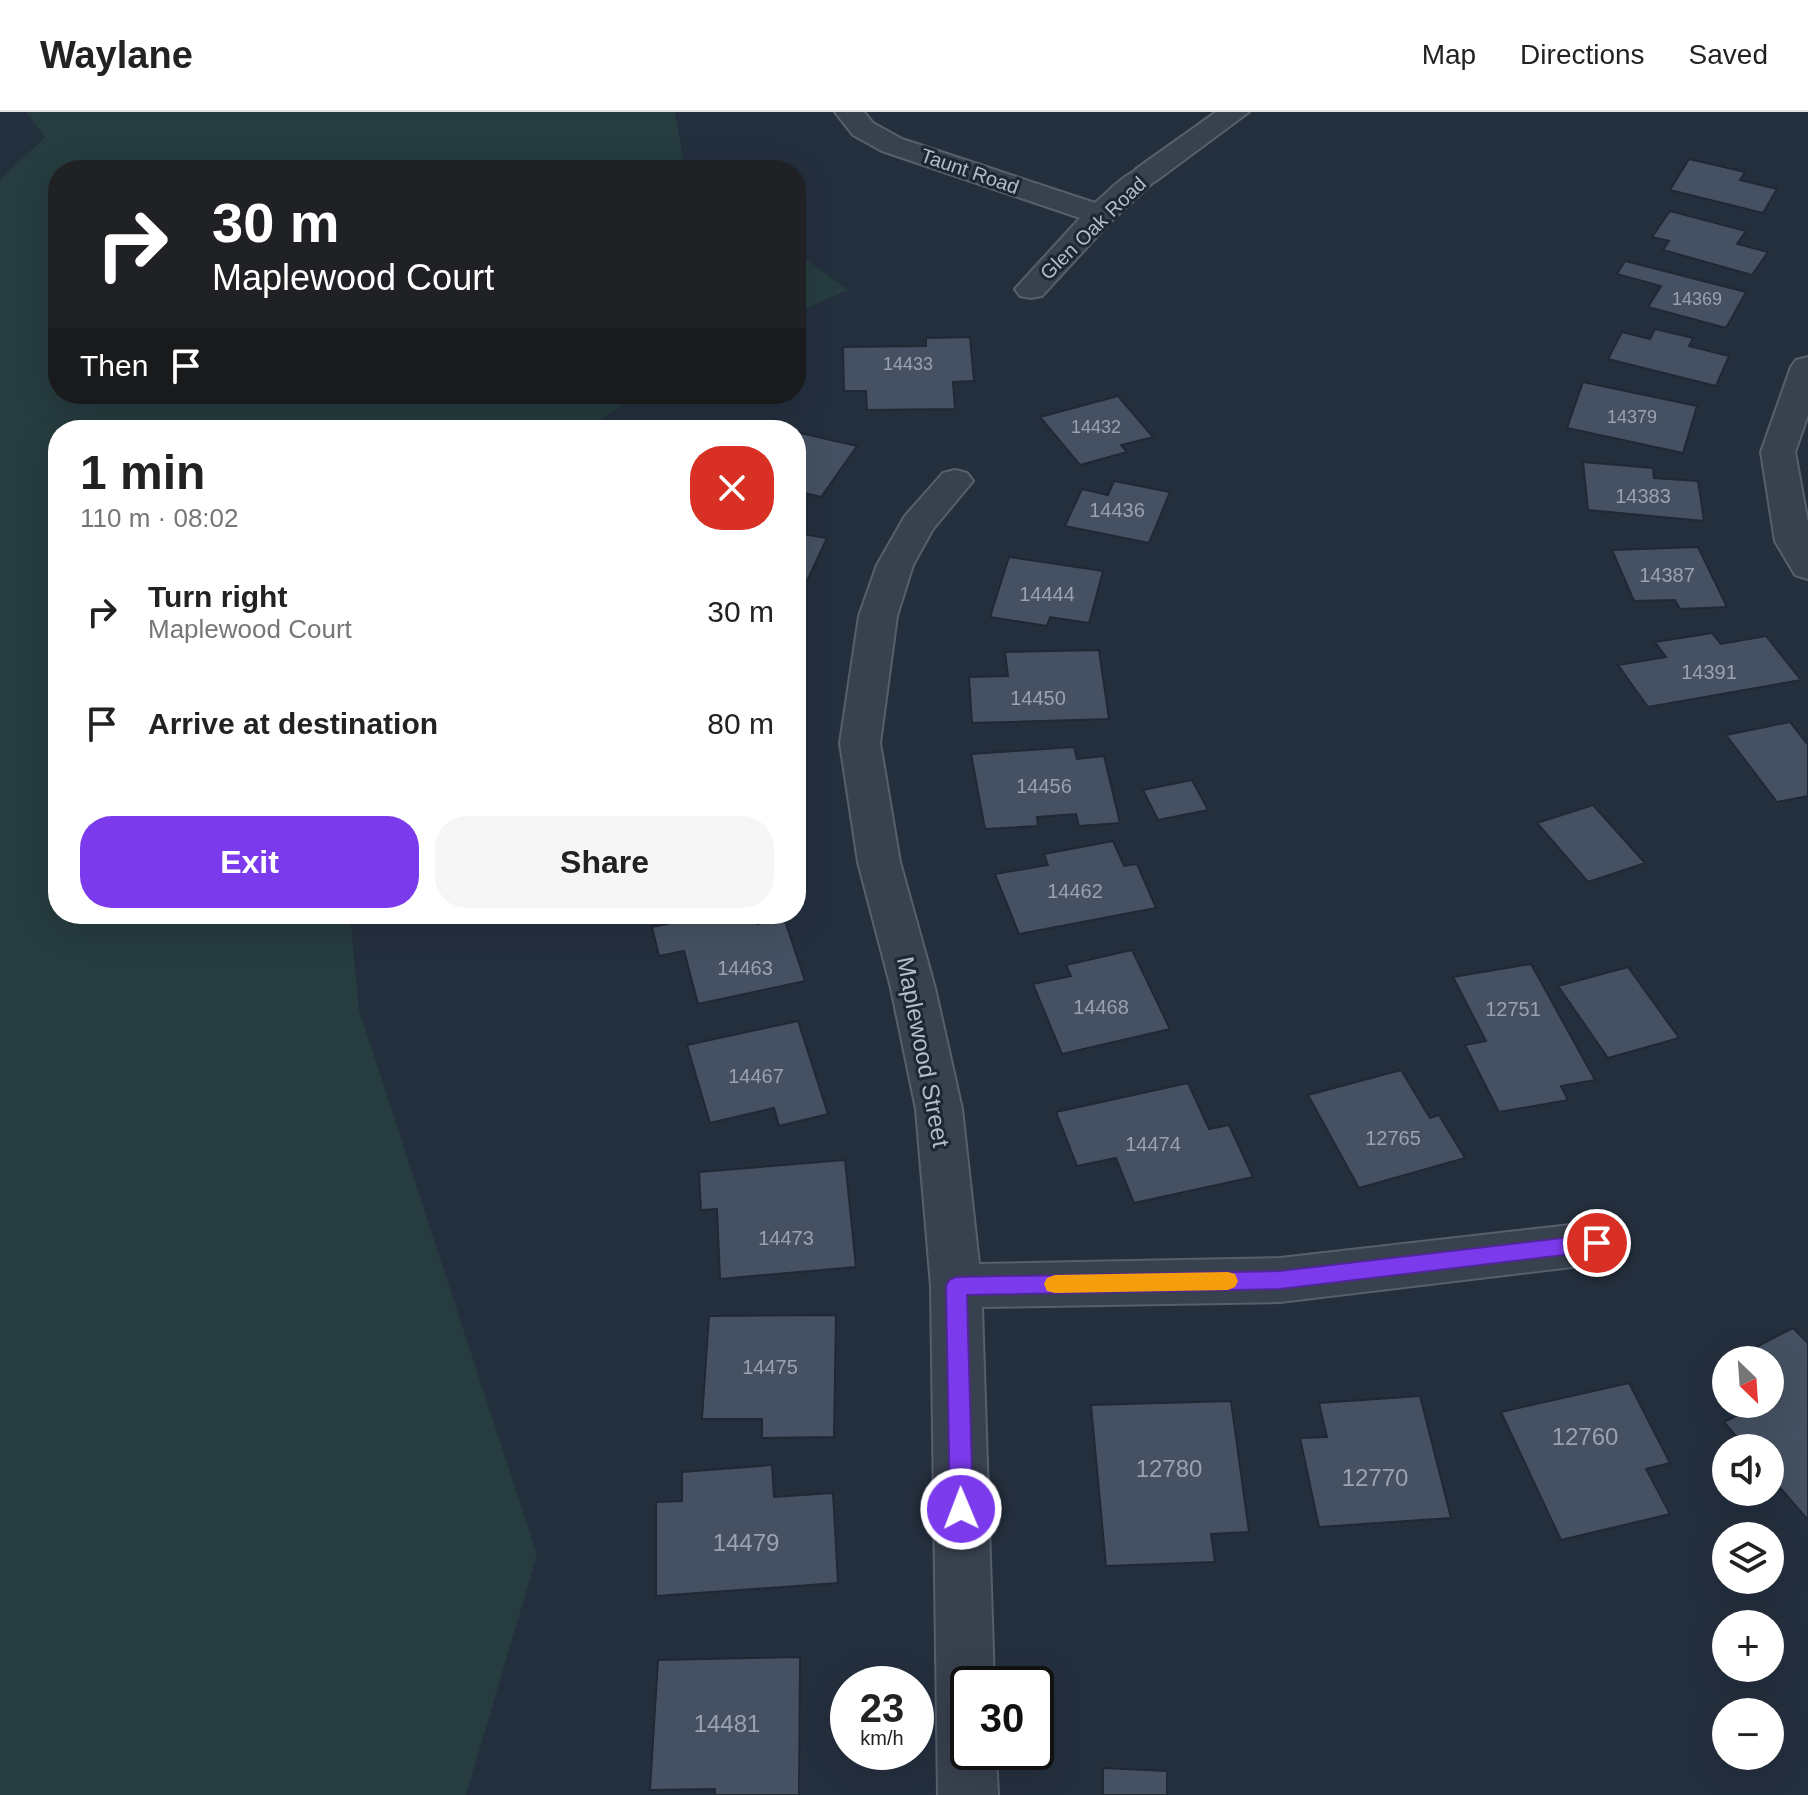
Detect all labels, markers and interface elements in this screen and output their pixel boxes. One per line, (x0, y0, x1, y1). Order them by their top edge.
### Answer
text: Waylane (40, 34, 193, 76)
text: Map (1422, 39, 1476, 70)
text: Directions (1520, 39, 1645, 70)
text: Saved (1689, 39, 1768, 70)
street label: Taunt Road (918, 144, 1022, 198)
street label: Glen Oak Road (1036, 172, 1150, 284)
text: 30 m (212, 191, 340, 254)
icon: right (80, 192, 184, 296)
text: Maplewood Court (212, 257, 494, 298)
house number: 14369 (1672, 289, 1722, 309)
icon: arrive (164, 344, 208, 388)
text: Then (80, 349, 148, 382)
house number: 14433 (883, 354, 933, 374)
house number: 14379 (1607, 407, 1657, 427)
house number: 14432 (1071, 417, 1121, 437)
text: 1 min (80, 446, 205, 499)
button: close (690, 446, 774, 530)
house number: 14383 (1615, 485, 1671, 507)
house number: 14436 (1089, 499, 1145, 521)
text: 110 m · 08:02 (80, 503, 239, 533)
house number: 14387 (1639, 564, 1695, 586)
text: Turn right (148, 580, 287, 613)
house number: 14444 (1019, 583, 1075, 605)
icon: right (80, 590, 124, 634)
text: 30 m (707, 595, 774, 628)
text: Maplewood Court (148, 614, 352, 644)
house number: 14391 (1681, 661, 1737, 683)
house number: 14450 (1010, 687, 1066, 709)
icon: arrive (80, 702, 124, 746)
text: Arrive at destination (148, 707, 438, 740)
text: 80 m (707, 707, 774, 740)
house number: 14456 (1016, 775, 1072, 797)
button: Exit (80, 816, 419, 908)
button: Share (435, 816, 774, 908)
house number: 14462 (1047, 880, 1103, 902)
street label: Maplewood Street (892, 954, 955, 1150)
house number: 14463 (717, 957, 773, 979)
house number: 14468 (1073, 996, 1129, 1018)
house number: 12751 (1485, 998, 1541, 1020)
house number: 14467 (728, 1065, 784, 1087)
house number: 12765 (1365, 1127, 1421, 1149)
house number: 14474 (1125, 1133, 1181, 1155)
pin (1563, 1209, 1631, 1277)
icon: arrive (1575, 1221, 1619, 1265)
house number: 14473 (758, 1227, 814, 1249)
north arrow (1712, 1346, 1784, 1418)
map controls (1712, 1346, 1784, 1770)
house number: 14475 (742, 1356, 798, 1378)
house number: 12760 (1552, 1423, 1618, 1450)
button: sound (1712, 1434, 1784, 1506)
house number: 12780 (1136, 1455, 1202, 1482)
house number: 12770 (1342, 1464, 1408, 1491)
position arrow (919, 1467, 1003, 1551)
button: layers (1712, 1522, 1784, 1594)
house number: 14479 (713, 1529, 779, 1556)
button: + (1712, 1610, 1784, 1682)
speed limit sign: 30 (950, 1666, 1054, 1770)
text: 23 (860, 1686, 904, 1730)
button: − (1712, 1698, 1784, 1770)
house number: 14481 (694, 1710, 760, 1737)
text: km/h (860, 1727, 904, 1749)

